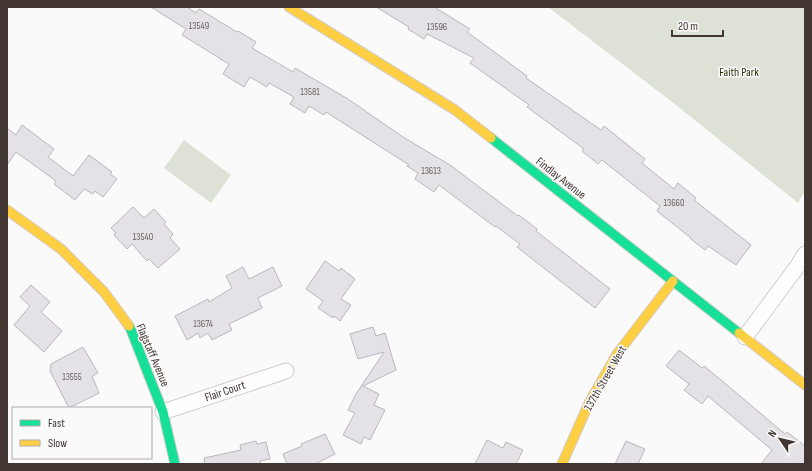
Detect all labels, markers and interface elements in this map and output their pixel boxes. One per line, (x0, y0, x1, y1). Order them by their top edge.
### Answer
scale bar (672, 12, 723, 38)
text: 20 m (678, 19, 698, 34)
house number: 13549 (189, 20, 209, 32)
house number: 13596 (427, 21, 447, 33)
park label: Faith Park (719, 65, 759, 80)
house number: 13581 (300, 86, 320, 98)
street label: Findlay Avenue (533, 154, 589, 203)
house number: 13613 (421, 165, 441, 177)
house number: 13660 (664, 197, 684, 209)
house number: 13540 (133, 231, 153, 243)
house number: 13674 (193, 318, 213, 330)
street label: Flagstaff Avenue (133, 321, 173, 389)
street label: 137th Street West (581, 343, 630, 413)
house number: 13555 (62, 371, 82, 383)
street label: Flair Court (203, 377, 248, 405)
legend (12, 407, 152, 459)
text: Fast (48, 416, 65, 431)
north arrow (760, 419, 800, 459)
text: N (765, 427, 779, 440)
text: Slow (48, 436, 67, 451)

